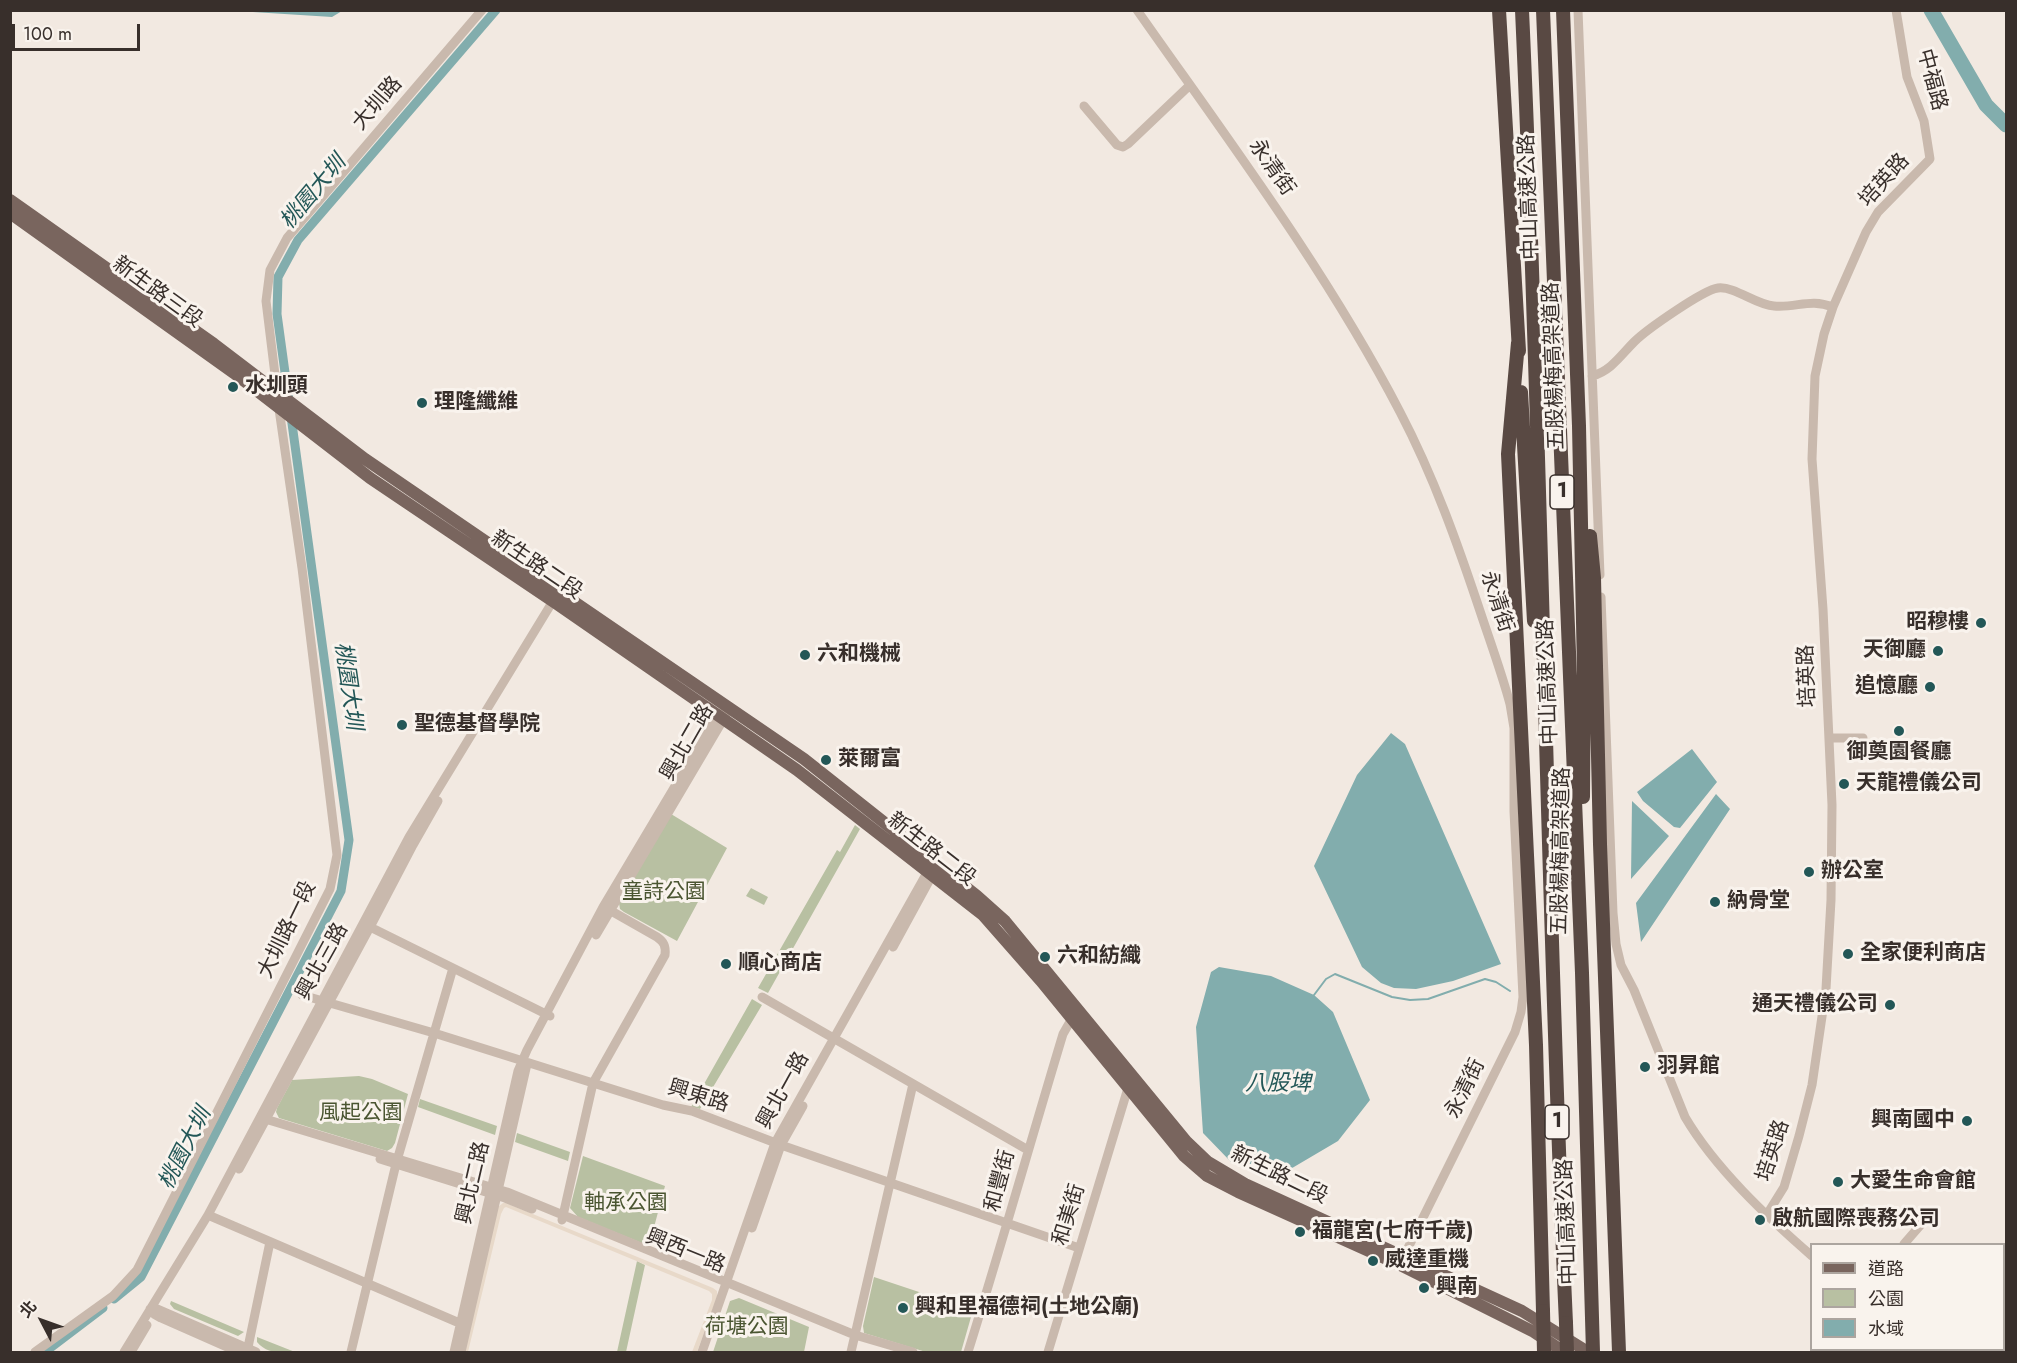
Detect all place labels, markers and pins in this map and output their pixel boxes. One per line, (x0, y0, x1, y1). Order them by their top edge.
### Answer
place label: 水圳頭 (245, 374, 308, 400)
marker: 水圳頭 (226, 380, 240, 394)
place label: 理隆纖維 (434, 390, 518, 416)
marker: 理隆纖維 (415, 396, 429, 410)
place label: 昭穆樓 (1906, 610, 1969, 636)
marker: 昭穆樓 (1974, 616, 1988, 630)
place label: 天御廳 (1863, 638, 1926, 664)
place label: 六和機械 (817, 642, 901, 668)
marker: 天御廳 (1931, 644, 1945, 658)
marker: 六和機械 (798, 648, 812, 662)
place label: 追憶廳 (1855, 674, 1918, 700)
marker: 追憶廳 (1923, 680, 1937, 694)
place label: 聖德基督學院 (414, 712, 540, 738)
marker: 聖德基督學院 (395, 718, 409, 732)
marker: 御奠園餐廳 (1892, 724, 1906, 738)
place label: 御奠園餐廳 (1847, 740, 1951, 766)
place label: 萊爾富 (838, 747, 901, 773)
marker: 萊爾富 (819, 753, 833, 767)
place label: 天龍禮儀公司 (1856, 771, 1982, 797)
marker: 天龍禮儀公司 (1837, 777, 1851, 791)
place label: 辦公室 (1821, 859, 1884, 885)
marker: 辦公室 (1802, 865, 1816, 879)
place label: 納骨堂 (1727, 889, 1790, 915)
marker: 納骨堂 (1708, 895, 1722, 909)
place label: 全家便利商店 (1860, 941, 1986, 967)
place label: 六和紡織 (1057, 944, 1141, 970)
marker: 全家便利商店 (1841, 947, 1855, 961)
marker: 六和紡織 (1038, 950, 1052, 964)
place label: 順心商店 (738, 951, 822, 977)
marker: 順心商店 (719, 957, 733, 971)
place label: 通天禮儀公司 (1752, 992, 1878, 1018)
marker: 通天禮儀公司 (1883, 998, 1897, 1012)
place label: 羽昇館 (1657, 1054, 1720, 1080)
marker: 羽昇館 (1638, 1060, 1652, 1074)
place label: 興南國中 (1871, 1108, 1955, 1134)
marker: 興南國中 (1960, 1114, 1974, 1128)
place label: 大愛生命會館 (1850, 1169, 1976, 1195)
marker: 大愛生命會館 (1831, 1175, 1845, 1189)
place label: 啟航國際喪務公司 (1772, 1207, 1940, 1233)
marker: 啟航國際喪務公司 (1753, 1213, 1767, 1227)
place label: 福龍宮(七府千歲) (1312, 1219, 1473, 1245)
marker: 福龍宮(七府千歲) (1293, 1225, 1307, 1239)
place label: 威達重機 (1385, 1248, 1469, 1274)
marker: 威達重機 (1366, 1254, 1380, 1268)
place label: 興南 (1436, 1275, 1478, 1301)
marker: 興南 (1417, 1281, 1431, 1295)
place label: 興和里福德祠(土地公廟) (915, 1295, 1139, 1321)
marker: 興和里福德祠(土地公廟) (896, 1301, 910, 1315)

